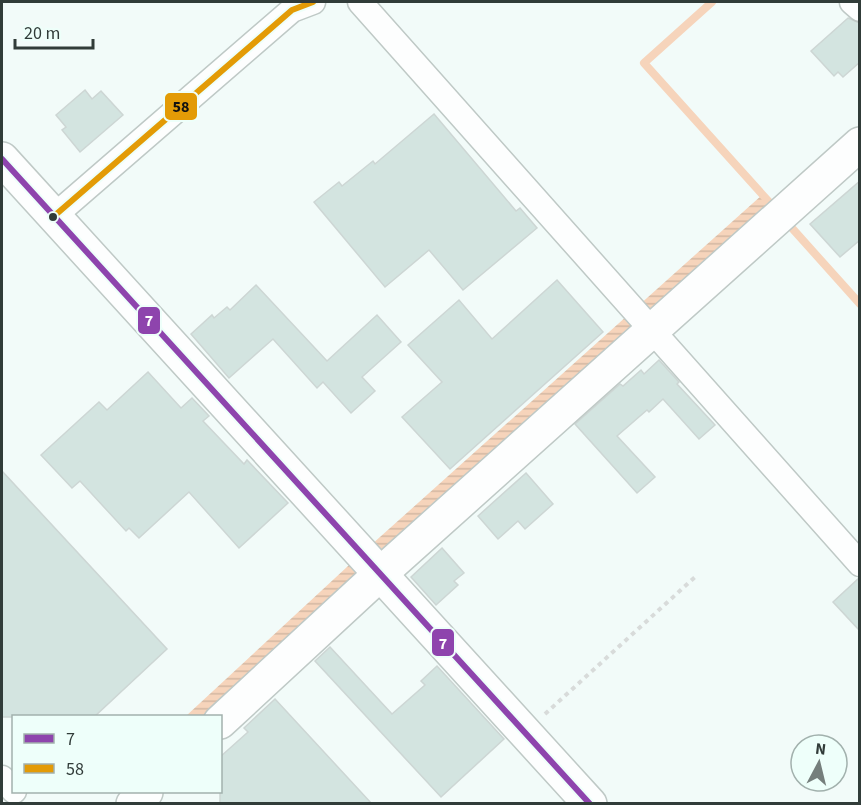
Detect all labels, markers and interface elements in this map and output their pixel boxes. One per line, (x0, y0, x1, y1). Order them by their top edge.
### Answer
scale bar (15, 12, 93, 50)
text: 20 m (24, 21, 60, 46)
line badge: 58 (164, 92, 198, 121)
text: 58 (173, 96, 189, 118)
unlabelled marker (47, 211, 59, 223)
line badge: 7 (137, 306, 161, 335)
text: 7 (145, 310, 153, 332)
line badge: 7 (431, 628, 455, 657)
text: 7 (439, 633, 447, 655)
legend (12, 715, 222, 793)
text: 7 (66, 727, 75, 752)
north arrow (789, 733, 849, 793)
text: N (814, 738, 827, 761)
text: 58 (66, 757, 84, 782)

